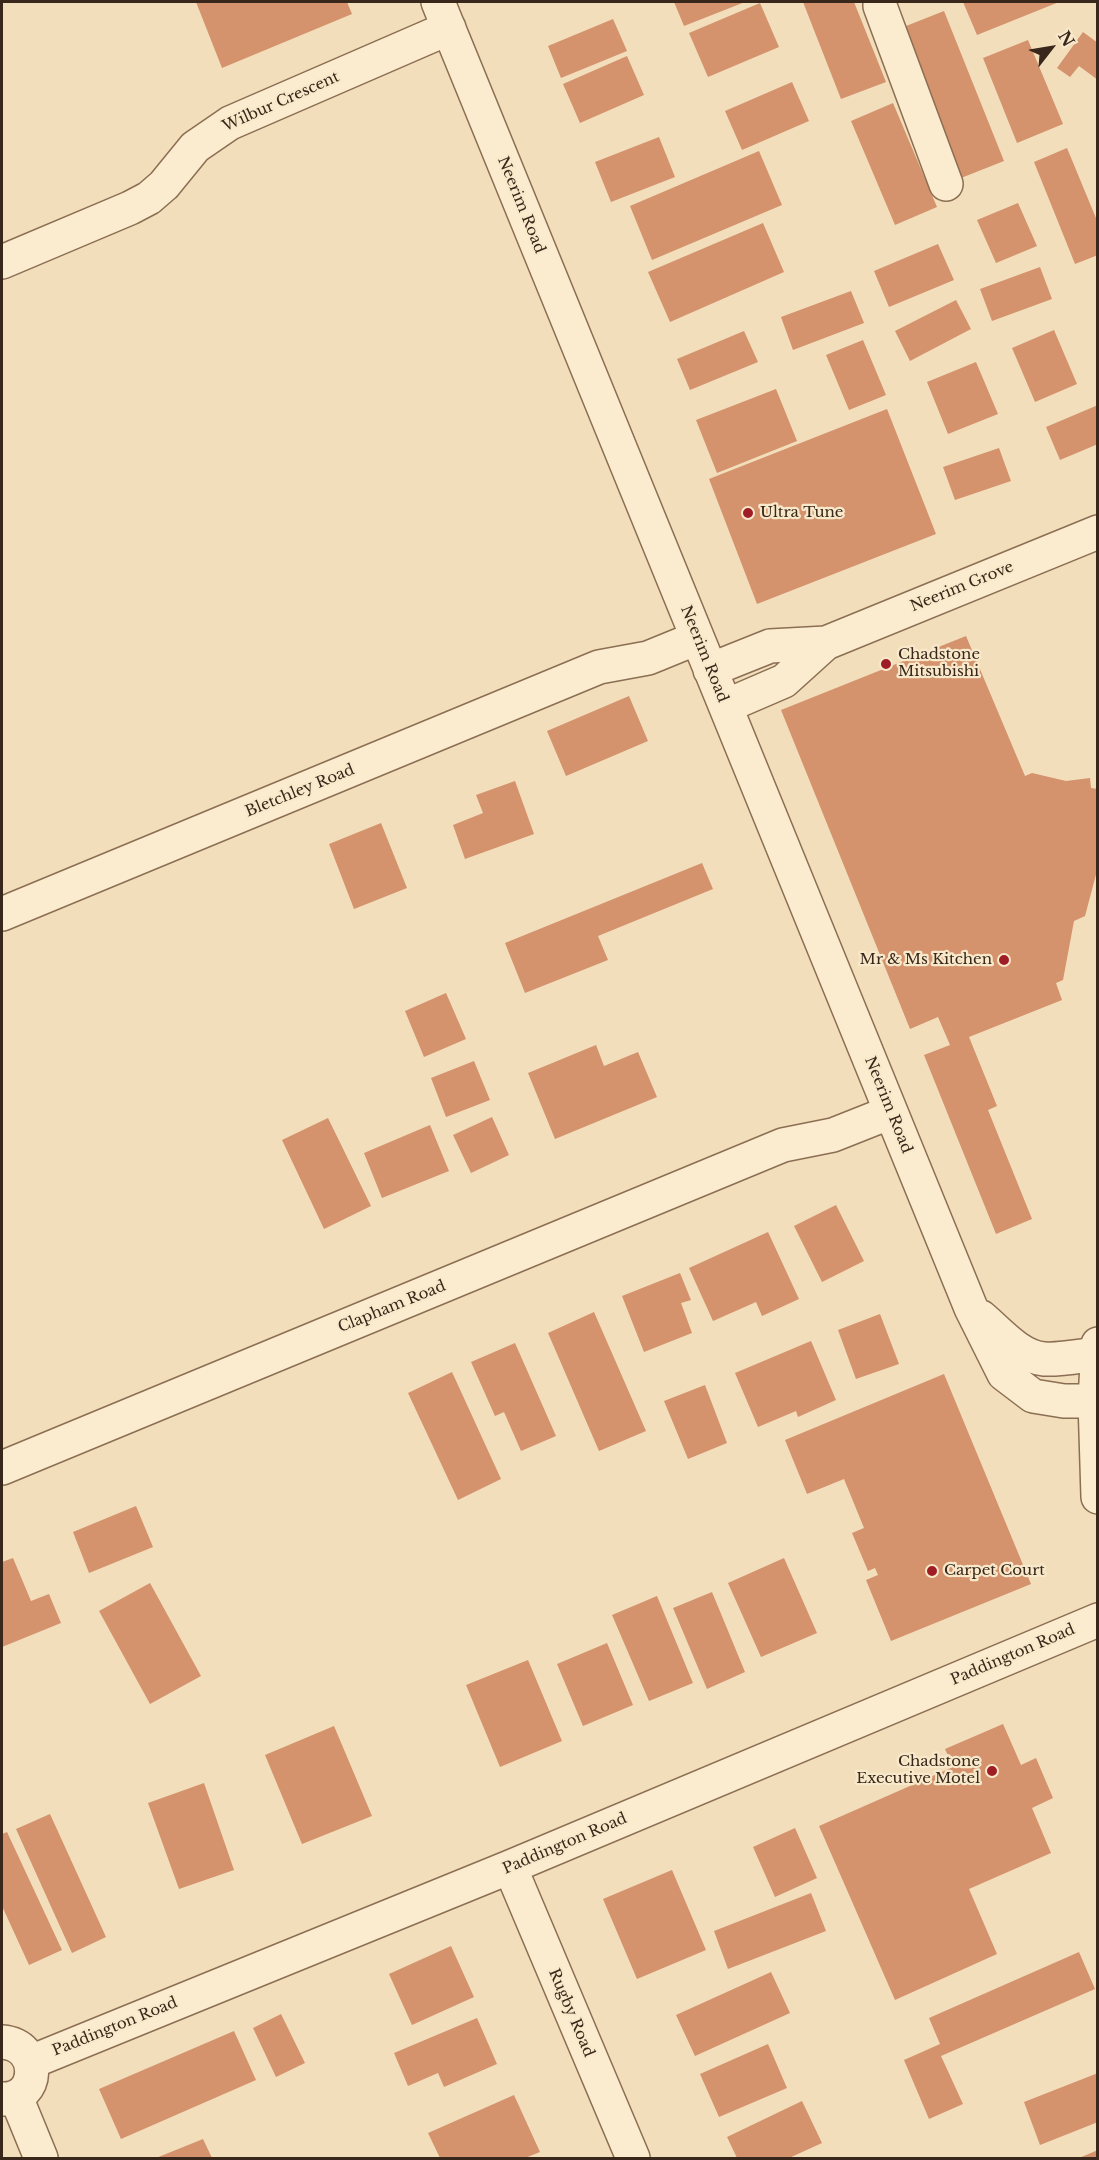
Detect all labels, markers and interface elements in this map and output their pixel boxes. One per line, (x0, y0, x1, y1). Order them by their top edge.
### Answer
north arrow (1021, 18, 1081, 78)
text: N (1054, 27, 1079, 50)
street label: Wilbur Crescent (220, 68, 342, 136)
street label: Neerim Road (493, 154, 549, 256)
place label: Ultra Tune (760, 504, 843, 522)
marker: Ultra Tune (741, 506, 755, 520)
street label: Neerim Grove (908, 558, 1016, 616)
street label: Neerim Road (676, 603, 732, 705)
place label: Chadstone Mitsubishi (898, 646, 980, 681)
marker: Chadstone Mitsubishi (879, 657, 893, 671)
street label: Bletchley Road (243, 761, 357, 821)
place label: Mr & Ms Kitchen (860, 951, 992, 969)
marker: Mr & Ms Kitchen (997, 953, 1011, 967)
street label: Neerim Road (860, 1054, 916, 1156)
street label: Clapham Road (336, 1277, 448, 1337)
place label: Carpet Court (944, 1562, 1045, 1580)
marker: Carpet Court (925, 1564, 939, 1578)
street label: Paddington Road (948, 1621, 1078, 1689)
place label: Chadstone Executive Motel (856, 1753, 980, 1788)
marker: Chadstone Executive Motel (985, 1764, 999, 1778)
street label: Paddington Road (500, 1810, 630, 1878)
street label: Rugby Road (544, 1966, 598, 2060)
street label: Paddington Road (50, 1994, 180, 2060)

